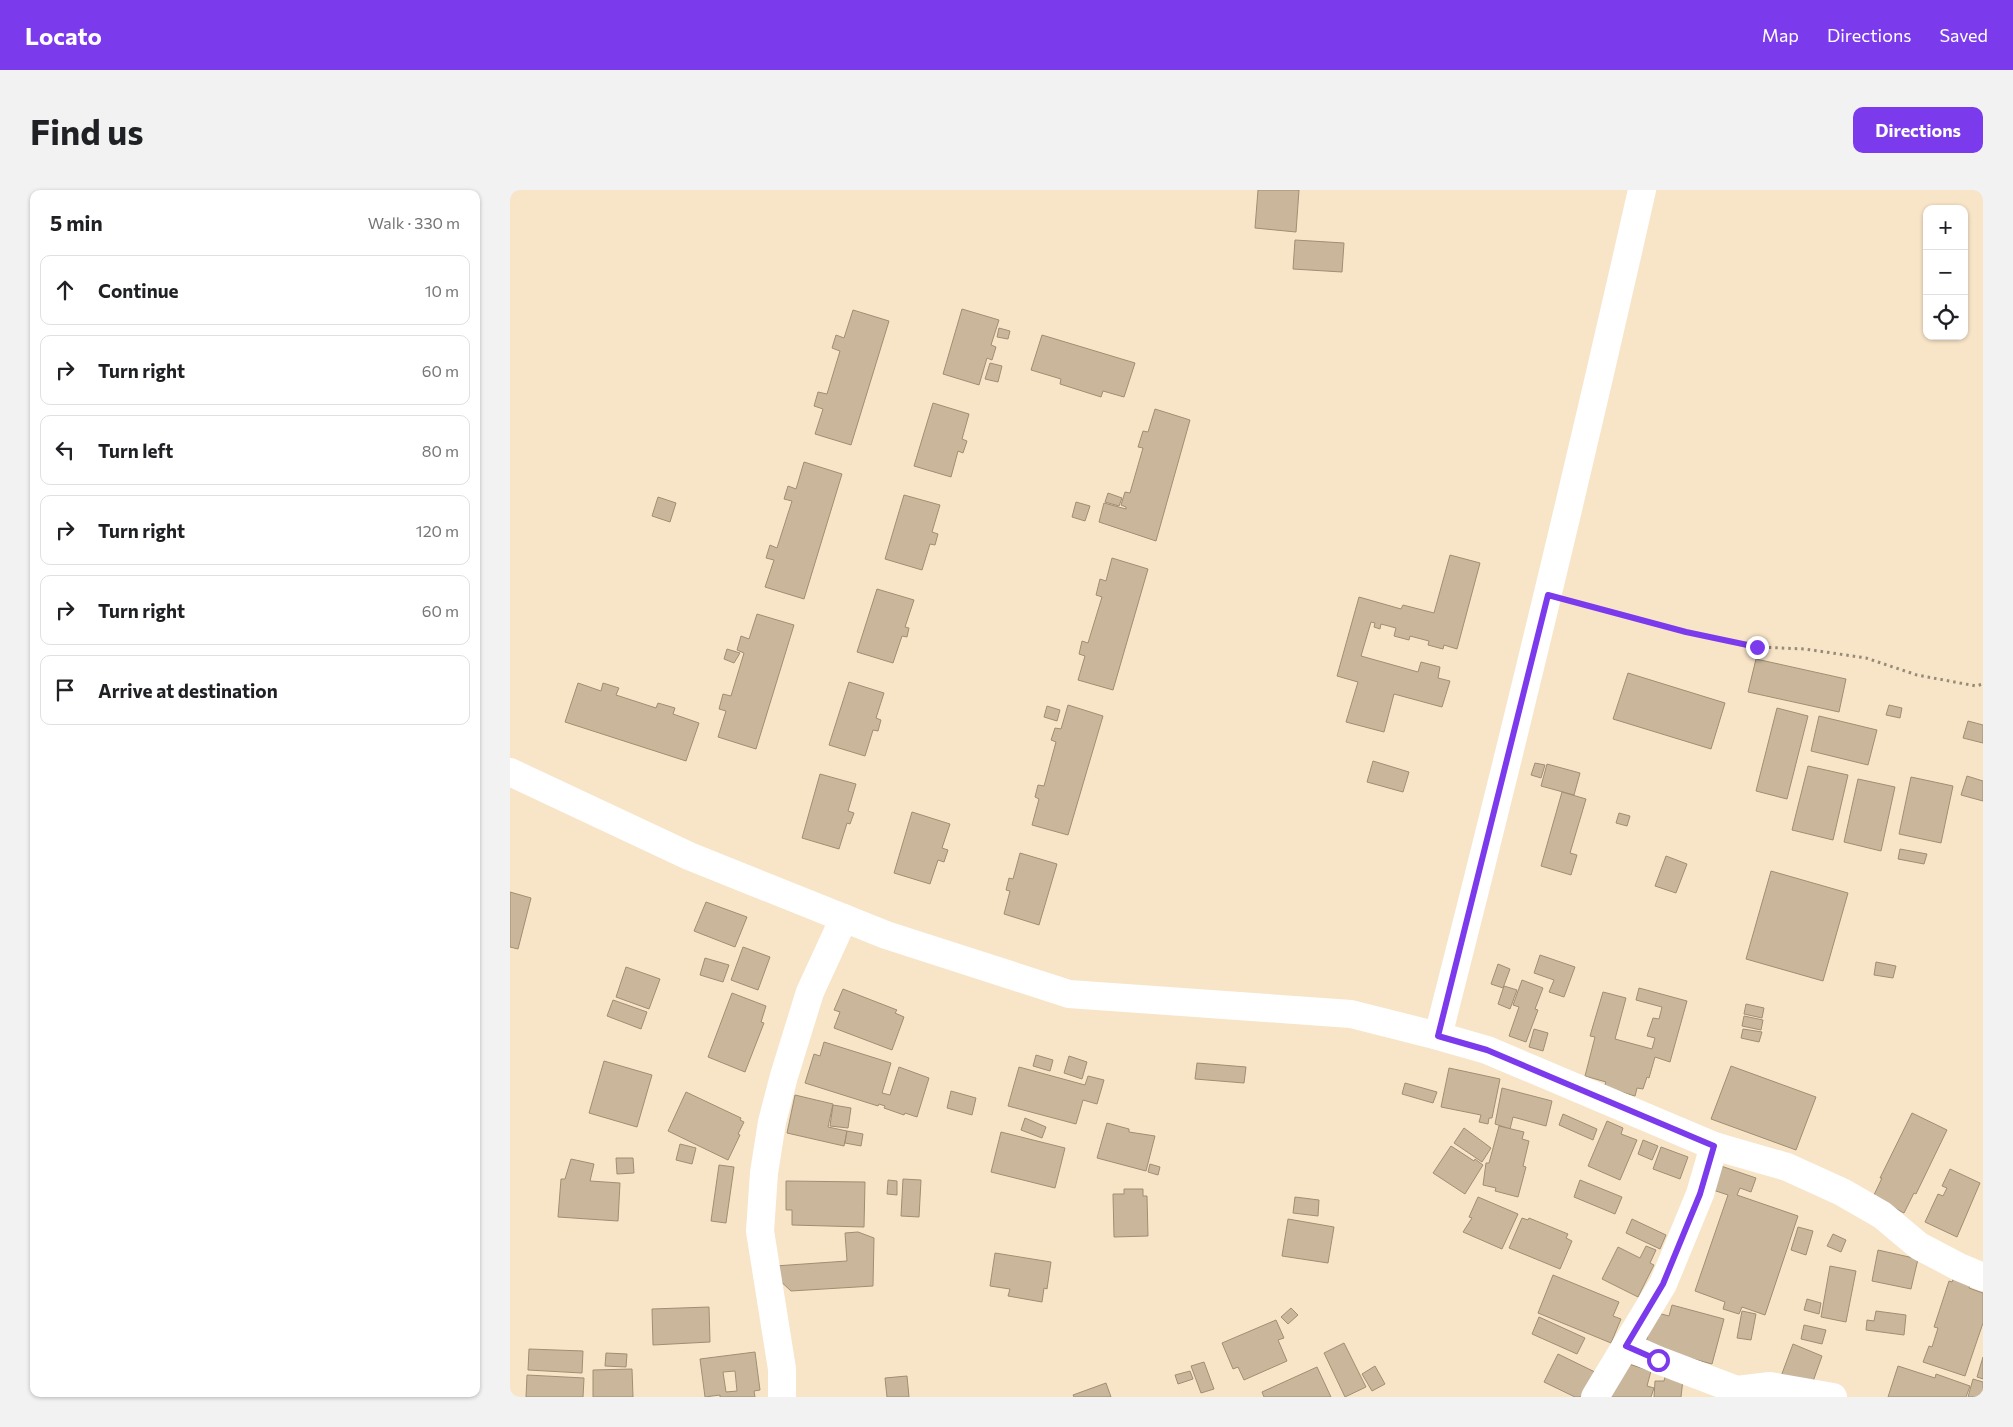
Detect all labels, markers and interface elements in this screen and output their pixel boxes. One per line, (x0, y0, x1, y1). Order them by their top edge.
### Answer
text: Locato (25, 21, 102, 50)
text: Map (1762, 24, 1799, 46)
text: Directions (1827, 24, 1911, 46)
text: Saved (1939, 24, 1988, 46)
button: Directions (1853, 107, 1983, 153)
text: Find us (30, 109, 144, 152)
map controls (1923, 205, 1968, 340)
button: + (1923, 205, 1968, 250)
text: 5 min (50, 210, 103, 235)
text: Walk · 330 m (368, 213, 460, 232)
button: − (1923, 250, 1968, 295)
icon: ahead (51, 276, 79, 304)
text: Continue (98, 279, 178, 302)
text: 10 m (425, 281, 459, 300)
button: locate (1923, 295, 1968, 340)
icon: right (51, 356, 79, 384)
text: Turn right (98, 359, 185, 382)
text: 60 m (422, 361, 459, 380)
icon: left (51, 436, 79, 464)
text: Turn left (98, 439, 173, 462)
text: 80 m (422, 441, 459, 460)
icon: right (51, 516, 79, 544)
text: Turn right (98, 519, 185, 542)
text: 120 m (416, 521, 459, 540)
icon: right (51, 596, 79, 624)
text: Turn right (98, 599, 185, 622)
text: 60 m (422, 601, 459, 620)
route end (1746, 636, 1769, 659)
icon: arrive (51, 676, 79, 704)
text: Arrive at destination (98, 679, 278, 702)
route start (1647, 1349, 1670, 1372)

